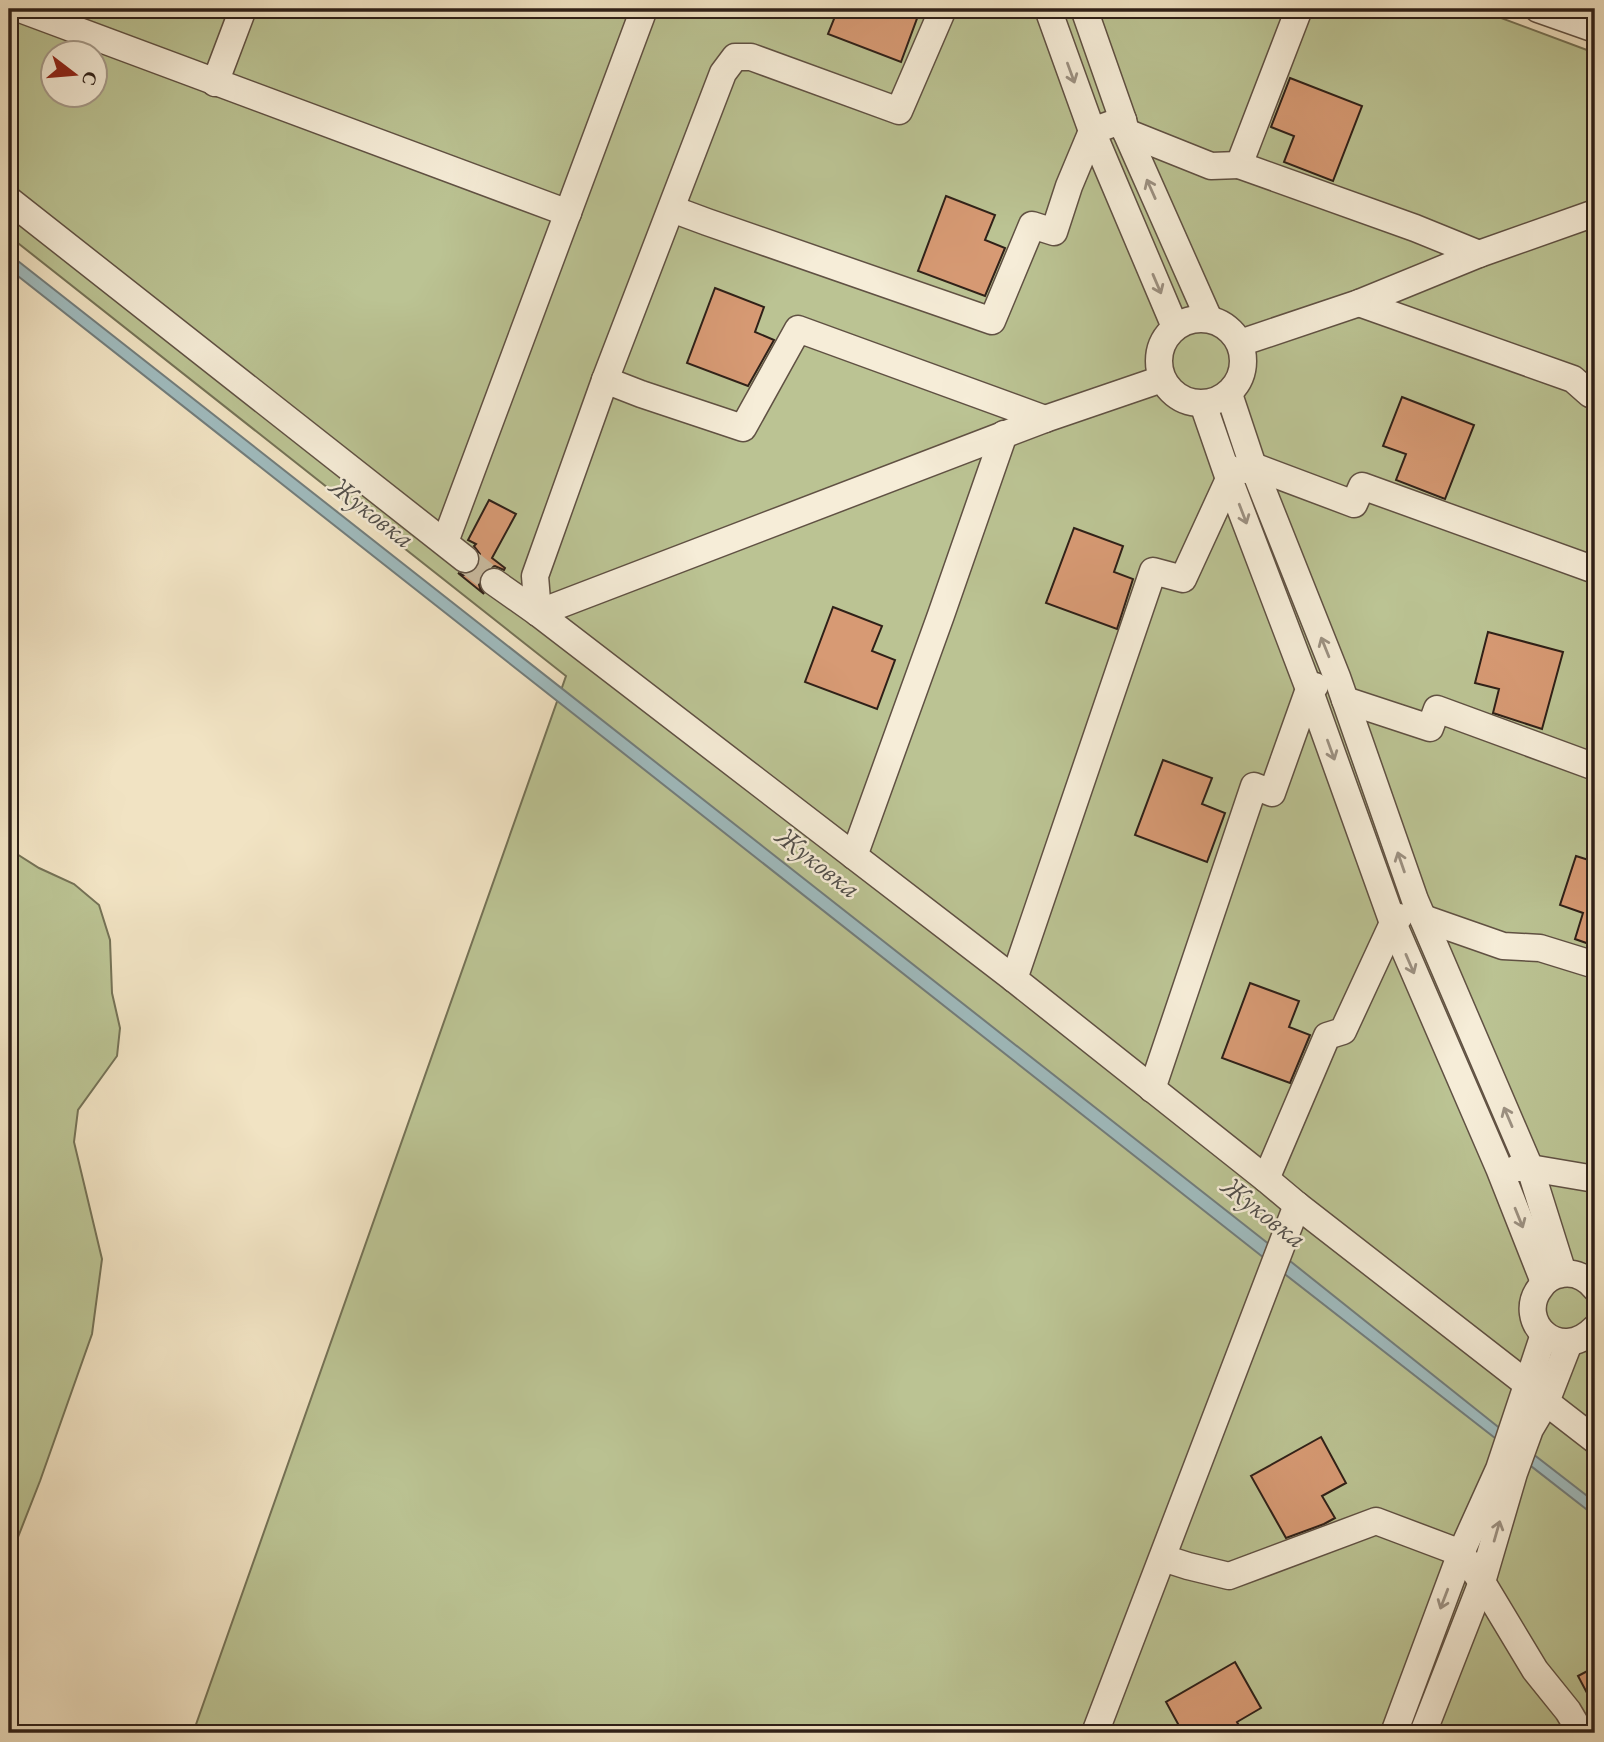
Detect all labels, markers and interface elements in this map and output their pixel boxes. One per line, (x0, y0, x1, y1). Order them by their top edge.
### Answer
north arrow (38, 38, 108, 108)
one-way arrow (1066, 62, 1078, 84)
text: С (76, 69, 104, 88)
one-way arrow (1144, 179, 1157, 201)
one-way arrow (1151, 272, 1164, 294)
water label: Жуковка (322, 467, 422, 556)
one-way arrow (1238, 503, 1250, 525)
one-way arrow (1318, 637, 1331, 659)
one-way arrow (1326, 739, 1338, 761)
water label: Жуковка (768, 817, 868, 906)
one-way arrow (1394, 851, 1406, 873)
one-way arrow (1404, 952, 1417, 974)
one-way arrow (1501, 1106, 1514, 1128)
water label: Жуковка (1214, 1167, 1314, 1256)
one-way arrow (1513, 1206, 1526, 1228)
one-way arrow (1492, 1521, 1505, 1543)
one-way arrow (1437, 1588, 1449, 1610)

